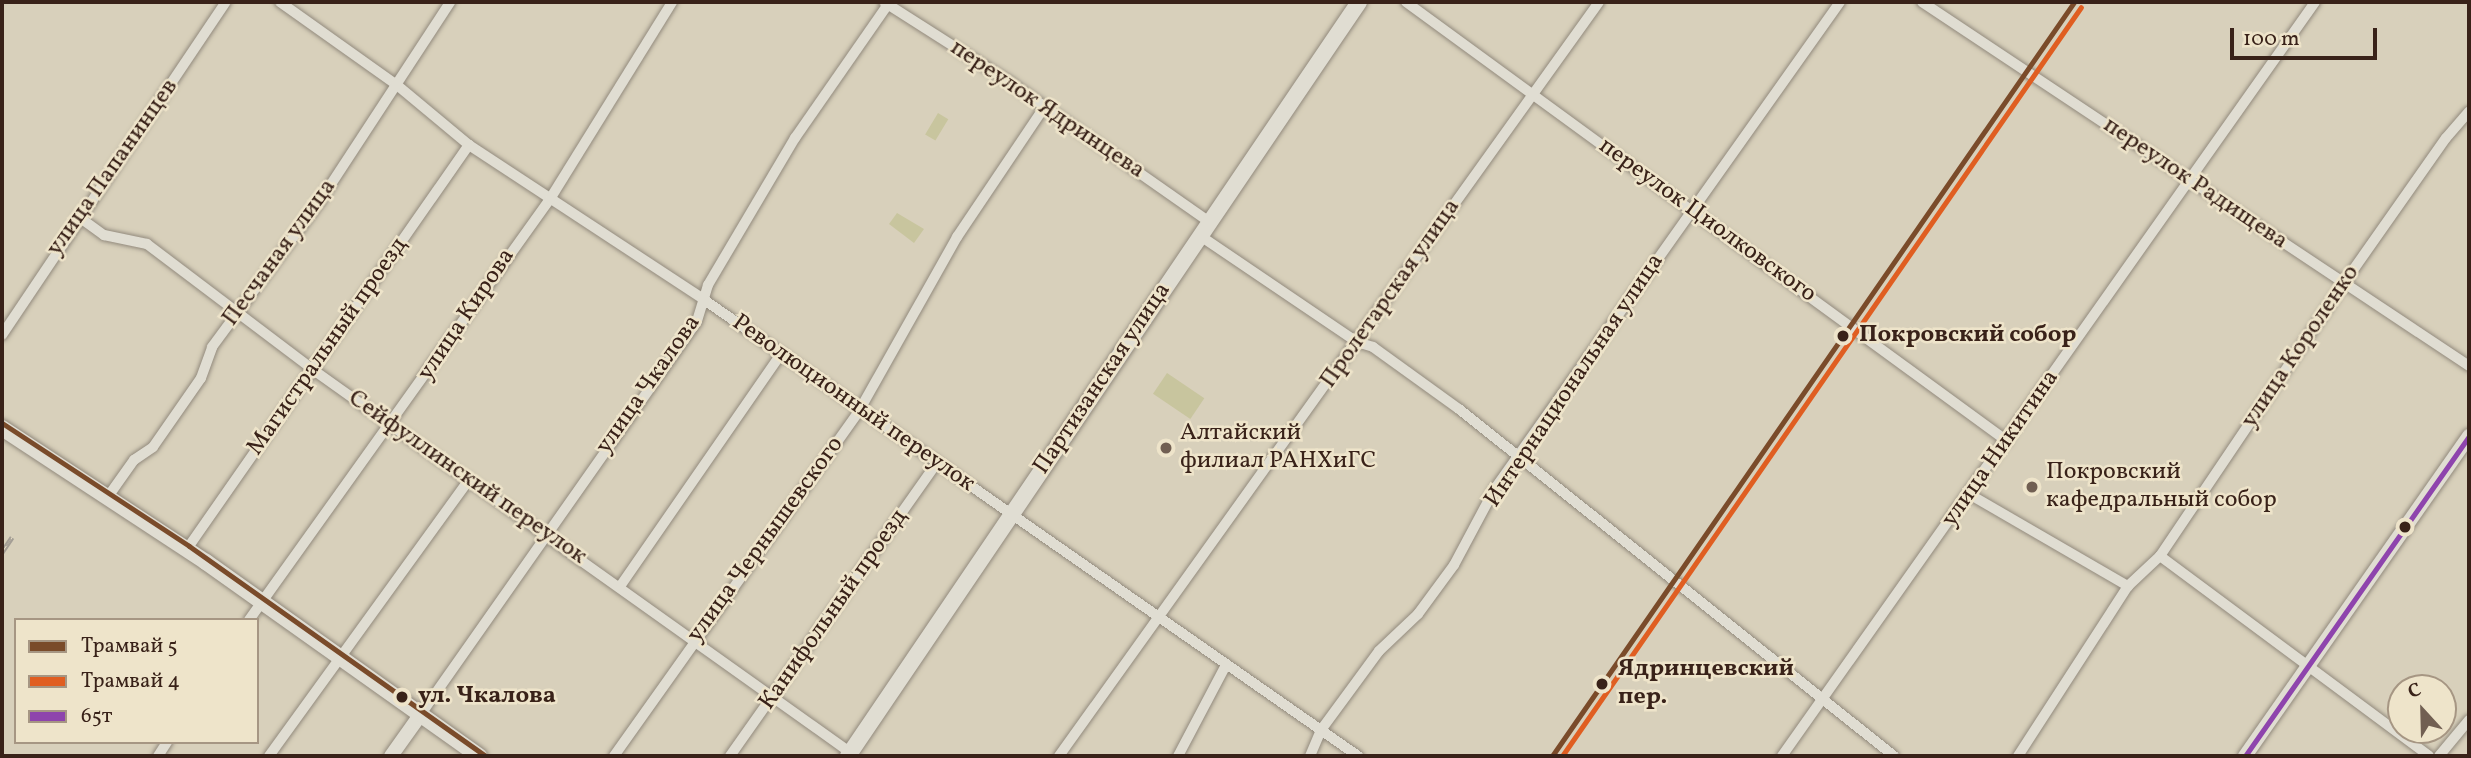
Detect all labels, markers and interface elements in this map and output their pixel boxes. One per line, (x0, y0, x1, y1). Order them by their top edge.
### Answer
scale bar (2233, 14, 2380, 58)
text: 100 m (2243, 25, 2300, 54)
street label: переулок Ядринцева (944, 34, 1150, 186)
street label: улица Папанинцев (41, 74, 185, 262)
street label: переулок Радищева (2097, 112, 2293, 256)
street label: переулок Циолковского (1593, 132, 1821, 310)
street label: Песчаная улица (217, 173, 343, 333)
street label: Пролетарская улица (1315, 193, 1467, 395)
street label: Магистральный проезд (242, 232, 414, 462)
street label: улица Кирова (412, 243, 522, 387)
street label: Интернациональная улица (1479, 248, 1671, 514)
street label: улица Короленко (2236, 260, 2366, 434)
street label: Партизанская улица (1028, 277, 1178, 481)
street label: Революционный переулок (726, 309, 980, 499)
street label: улица Чкалова (590, 310, 708, 460)
place label: Покровский собор (1859, 322, 2076, 350)
marker: Покровский собор (1833, 326, 1853, 346)
street label: улица Никитина (1936, 365, 2066, 533)
street label: Сейфуллинский переулок (342, 385, 592, 571)
place label: Алтайский филиал РАНХиГС (1180, 420, 1376, 476)
street label: улица Чернышевского (682, 431, 850, 649)
marker: Алтайский филиал РАНХиГС (1158, 440, 1174, 456)
place label: Покровский кафедральный собор (2046, 459, 2277, 515)
marker: Покровский кафедральный собор (2024, 479, 2040, 495)
street label: Канифольный проезд (754, 504, 914, 716)
unlabelled marker (2398, 520, 2412, 534)
legend (14, 618, 259, 744)
text: Трамвай 5 (81, 632, 178, 661)
place label: Ядринцевский пер. (1618, 656, 1794, 712)
text: Трамвай 4 (81, 667, 180, 696)
marker: Ядринцевский пер. (1592, 674, 1612, 694)
north arrow (2387, 674, 2457, 744)
text: С (2404, 677, 2425, 706)
place label: ул. Чкалова (418, 683, 556, 711)
marker: ул. Чкалова (392, 687, 412, 707)
text: 65т (81, 702, 112, 731)

